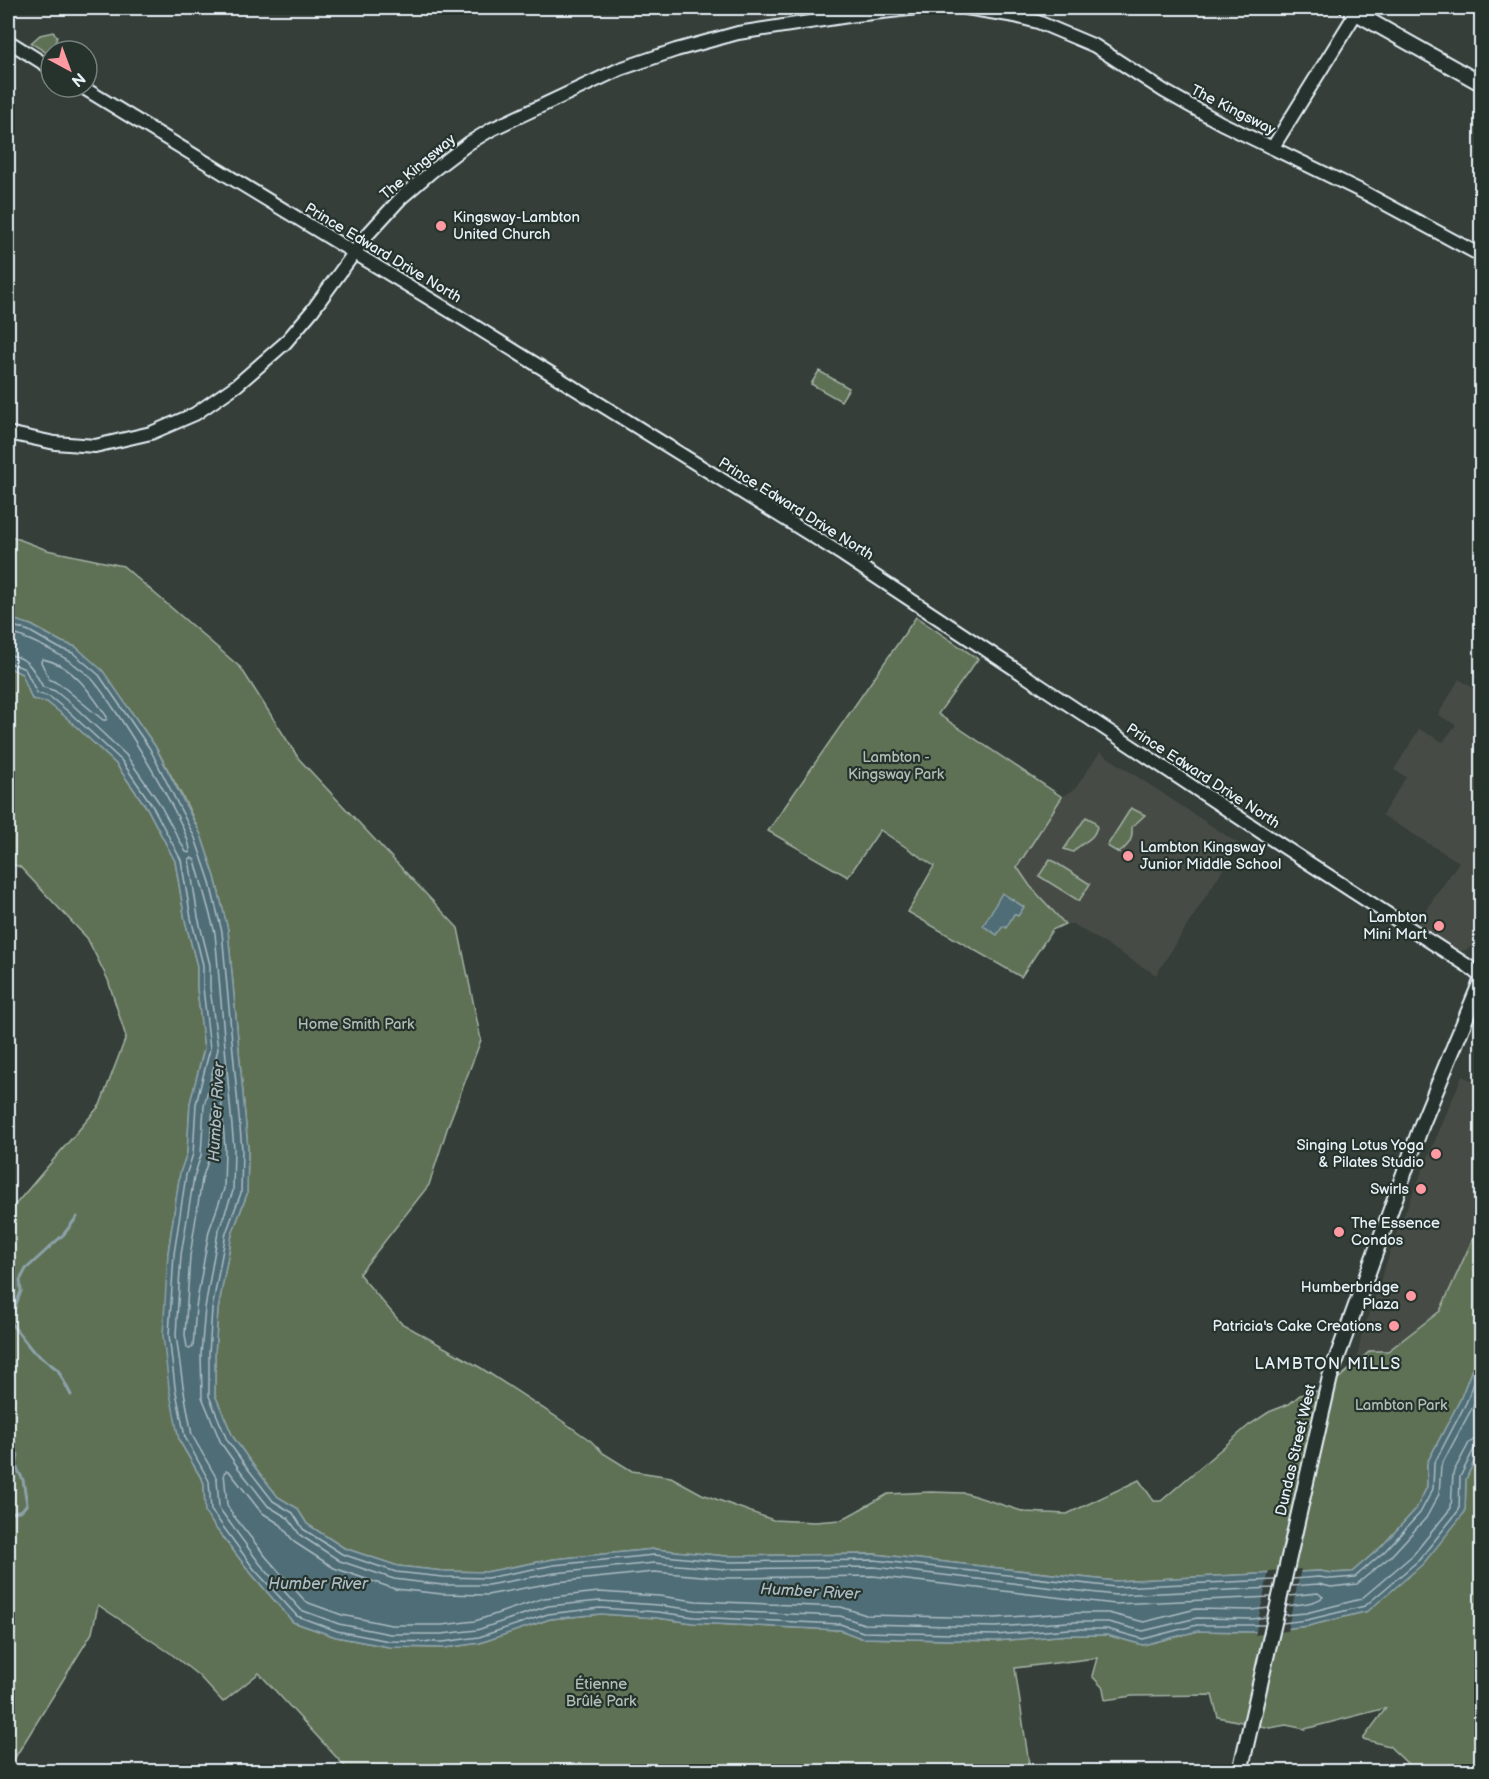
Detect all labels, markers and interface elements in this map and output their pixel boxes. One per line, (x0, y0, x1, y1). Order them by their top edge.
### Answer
north arrow (39, 39, 99, 99)
text: N (67, 68, 89, 90)
street label: The Kingsway (1187, 80, 1279, 140)
street label: The Kingsway (376, 130, 460, 204)
street label: Prince Edward Drive North (301, 199, 465, 307)
place label: Kingsway-Lambton United Church (453, 208, 580, 244)
marker: Kingsway-Lambton United Church (434, 219, 448, 233)
street label: Prince Edward Drive North (715, 453, 877, 565)
street label: Prince Edward Drive North (1123, 719, 1283, 833)
park label: Lambton - Kingsway Park (848, 748, 945, 784)
place label: Lambton Kingsway Junior Middle School (1140, 838, 1281, 874)
marker: Lambton Kingsway Junior Middle School (1121, 849, 1135, 863)
place label: Lambton Mini Mart (1363, 908, 1427, 944)
marker: Lambton Mini Mart (1432, 919, 1446, 933)
park label: Home Smith Park (298, 1015, 415, 1034)
water label: Humber River (205, 1061, 229, 1162)
place label: Singing Lotus Yoga & Pilates Studio (1297, 1136, 1424, 1172)
marker: Singing Lotus Yoga & Pilates Studio (1429, 1147, 1443, 1161)
place label: Swirls (1370, 1180, 1410, 1199)
marker: Swirls (1414, 1182, 1428, 1196)
place label: The Essence Condos (1351, 1214, 1440, 1250)
marker: The Essence Condos (1332, 1225, 1346, 1239)
place label: Humberbridge Plaza (1301, 1278, 1399, 1314)
marker: Humberbridge Plaza (1404, 1289, 1418, 1303)
place label: Patricia's Cake Creations (1212, 1317, 1383, 1336)
marker: Patricia's Cake Creations (1387, 1319, 1401, 1333)
district label: LAMBTON MILLS (1254, 1355, 1402, 1374)
street label: Dundas Street West (1272, 1382, 1320, 1518)
park label: Lambton Park (1355, 1396, 1448, 1415)
water label: Humber River (268, 1575, 369, 1594)
water label: Humber River (760, 1580, 861, 1604)
park label: Étienne Brûlé Park (566, 1675, 637, 1711)

